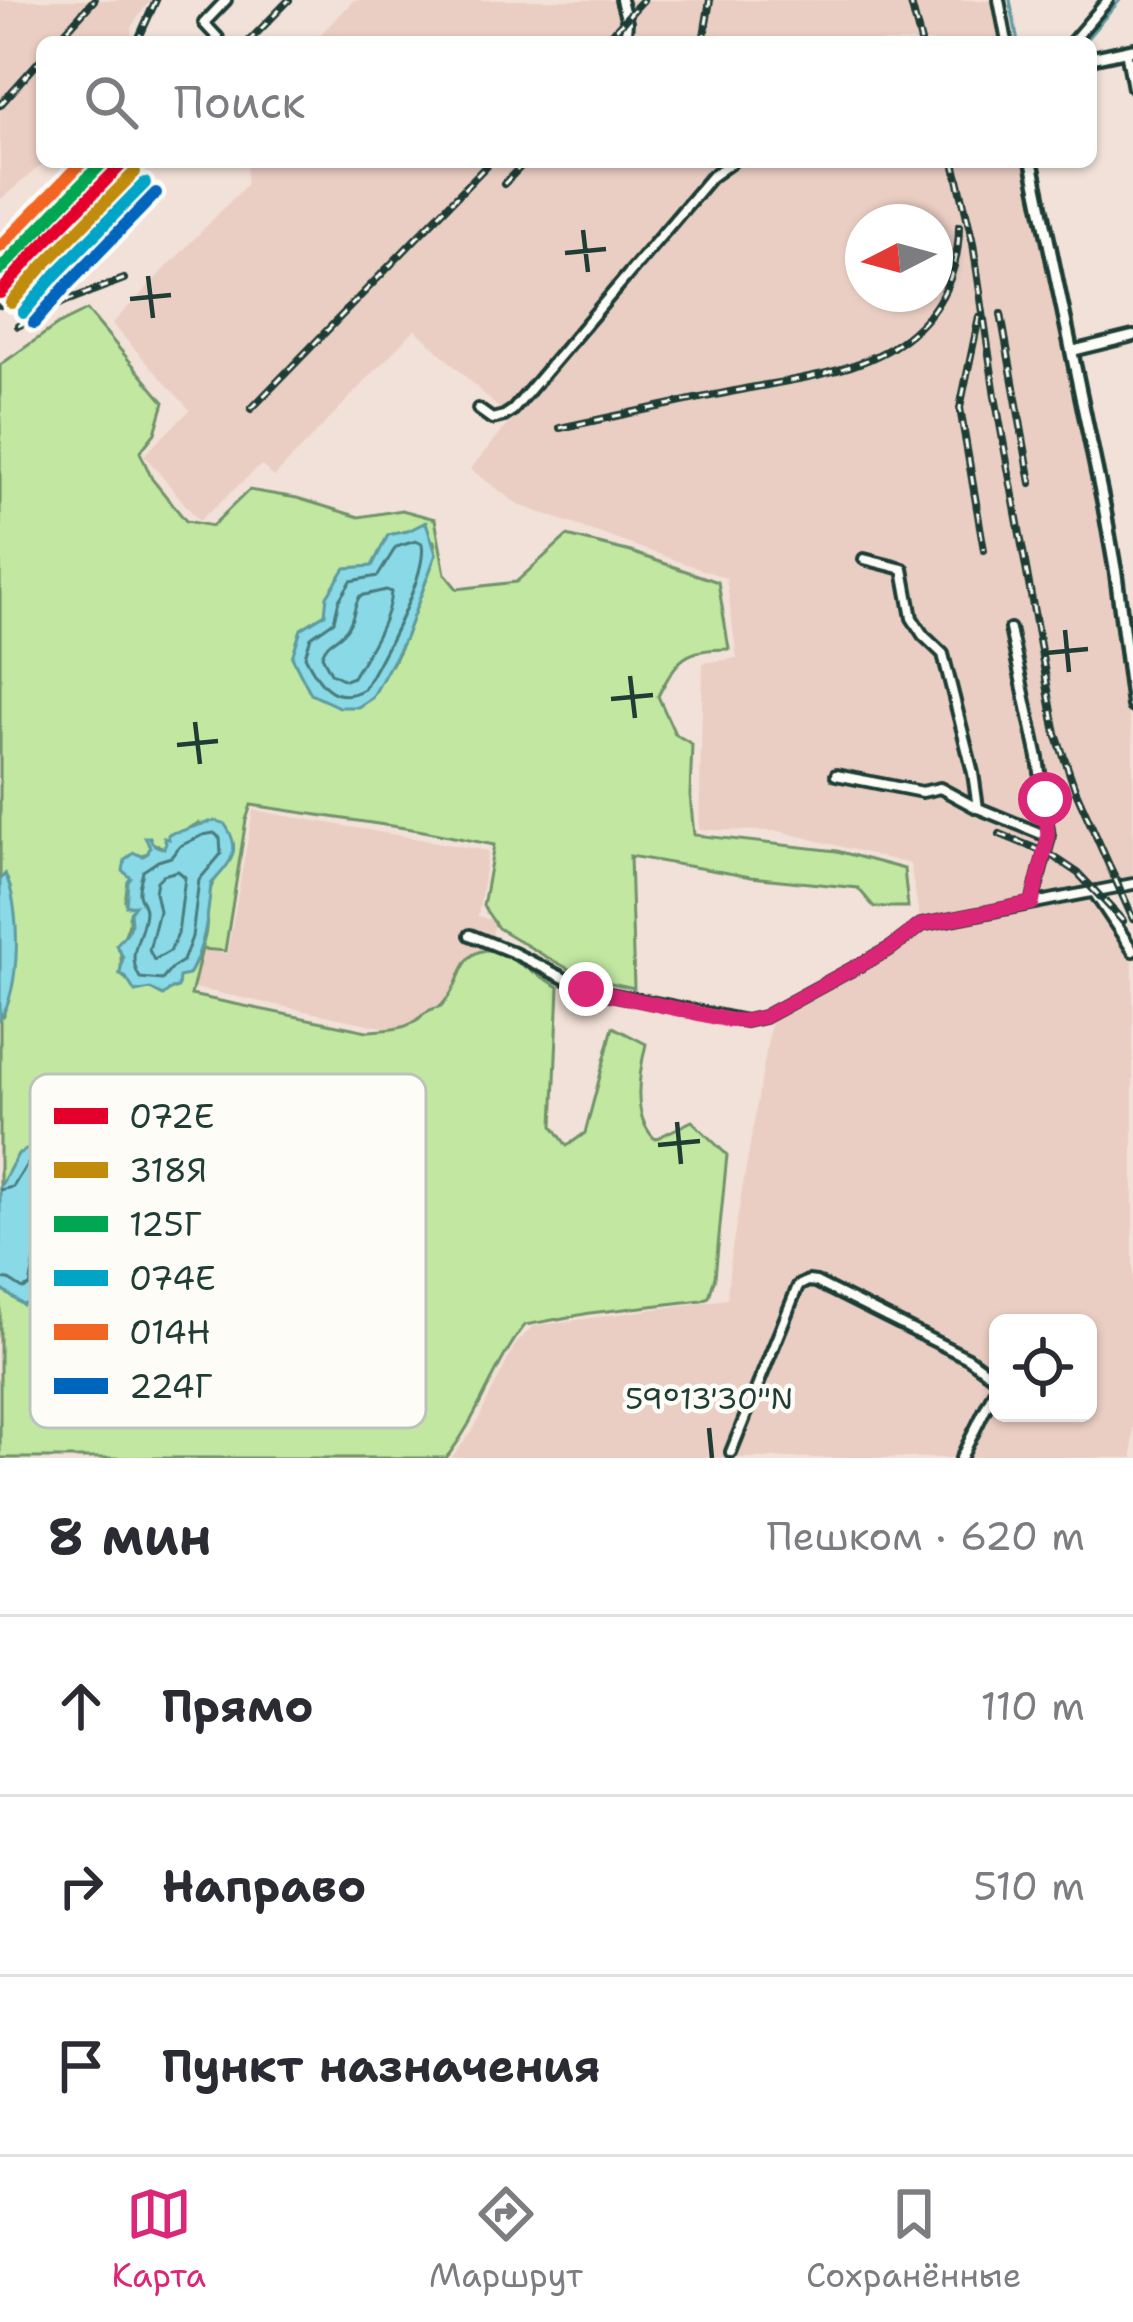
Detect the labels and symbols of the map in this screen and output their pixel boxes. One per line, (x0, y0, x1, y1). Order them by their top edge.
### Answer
north arrow (845, 204, 953, 312)
route start (1018, 772, 1072, 826)
route end (559, 962, 613, 1016)
legend (30, 1074, 426, 1428)
text: 072Е (129, 1094, 214, 1139)
text: 318Я (129, 1148, 207, 1193)
text: 125Г (129, 1202, 202, 1247)
text: 074Е (129, 1256, 216, 1301)
text: 014Н (129, 1310, 211, 1355)
text: 224Г (129, 1364, 213, 1409)
text: 59°13'30"N (625, 1378, 793, 1419)

